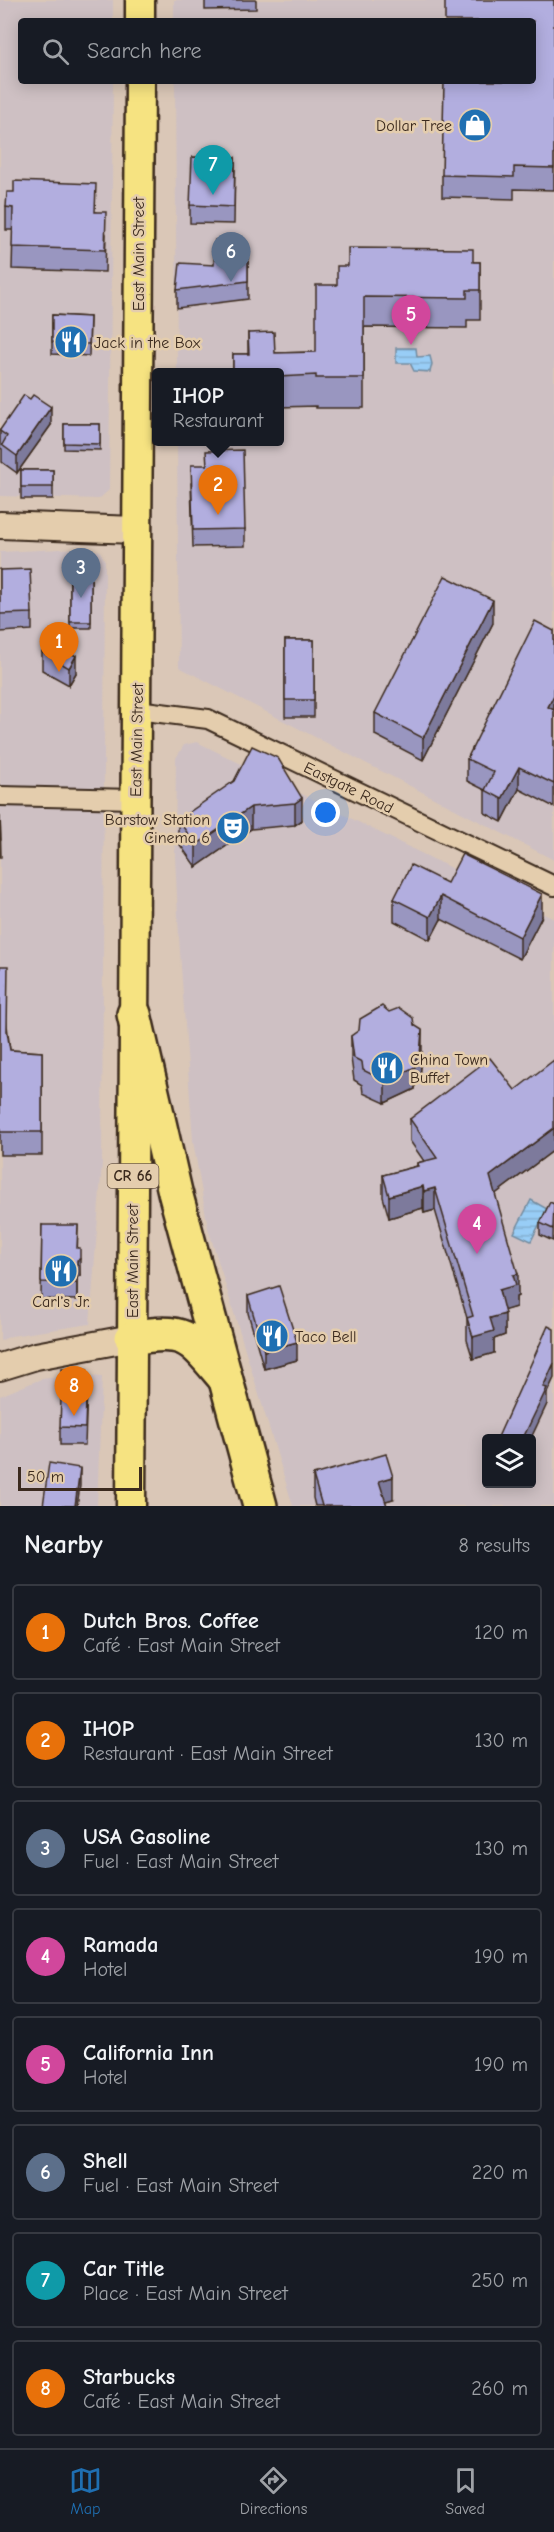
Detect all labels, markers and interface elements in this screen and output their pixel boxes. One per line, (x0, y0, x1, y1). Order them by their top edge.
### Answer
search box (18, 18, 536, 84)
icon: search (39, 35, 72, 68)
text: Search here (87, 38, 202, 64)
shop icon: Dollar Tree (457, 107, 493, 143)
place label: Dollar Tree (376, 117, 452, 135)
pin: 7 (194, 146, 232, 195)
street label: East Main Street (130, 197, 148, 311)
pin: 6 (212, 232, 250, 282)
pin: 5 (392, 296, 430, 345)
restaurant icon: Jack in the Box (53, 324, 89, 360)
place label: Jack in the Box (94, 334, 201, 352)
popup (152, 368, 284, 446)
text: IHOP (173, 383, 224, 409)
text: Restaurant (173, 409, 263, 432)
pin: 2 (198, 466, 238, 515)
pin: 3 (62, 548, 100, 598)
pin: 1 (40, 622, 78, 672)
street label: East Main Street (127, 682, 147, 797)
street label: Eastgate Road (301, 758, 396, 817)
your location (311, 798, 340, 827)
theatre icon: Barstow Station Cinema 6 (215, 810, 251, 846)
place label: Barstow Station Cinema 6 (105, 811, 210, 847)
restaurant icon: China Town Buffet (369, 1050, 405, 1086)
place label: China Town Buffet (410, 1051, 488, 1087)
road number: CR 66 (108, 1164, 158, 1188)
street label: East Main Street (124, 1204, 142, 1318)
pin: 4 (458, 1204, 496, 1254)
restaurant icon: Carl's Jr. (43, 1253, 79, 1289)
place label: Carl's Jr. (32, 1293, 90, 1311)
restaurant icon: Taco Bell (254, 1318, 290, 1354)
place label: Taco Bell (295, 1328, 357, 1346)
pin: 8 (54, 1366, 94, 1416)
map controls (482, 1434, 536, 1488)
button: layers (482, 1434, 536, 1488)
scale bar (18, 1464, 142, 1492)
text: 50 m (27, 1468, 64, 1486)
text: Nearby (24, 1530, 103, 1560)
text: 8 results (458, 1534, 530, 1557)
text: Dutch Bros. Coffee (83, 1608, 259, 1634)
text: 1 (42, 1621, 49, 1644)
text: 120 m (474, 1621, 528, 1644)
text: Café · East Main Street (83, 1634, 280, 1657)
text: IHOP (83, 1716, 134, 1742)
text: 2 (41, 1729, 50, 1752)
text: 130 m (475, 1729, 528, 1752)
text: Restaurant · East Main Street (83, 1742, 333, 1765)
text: USA Gasoline (83, 1824, 210, 1850)
text: 3 (41, 1837, 50, 1860)
text: 130 m (475, 1837, 528, 1860)
text: Fuel · East Main Street (83, 1850, 279, 1873)
text: Ramada (83, 1932, 158, 1958)
text: 4 (41, 1945, 50, 1968)
text: 190 m (474, 1945, 528, 1968)
text: Hotel (83, 1958, 127, 1981)
text: California Inn (83, 2040, 214, 2066)
text: 5 (40, 2053, 51, 2076)
text: 190 m (474, 2053, 528, 2076)
text: Hotel (83, 2066, 127, 2089)
text: Shell (83, 2148, 128, 2174)
text: 6 (40, 2161, 51, 2184)
text: 220 m (472, 2161, 528, 2184)
text: Fuel · East Main Street (83, 2174, 279, 2197)
text: Car Title (83, 2256, 164, 2282)
text: 7 (41, 2269, 50, 2292)
text: 250 m (471, 2269, 528, 2292)
text: Place · East Main Street (83, 2282, 288, 2305)
text: Starbucks (83, 2364, 175, 2390)
text: 8 (40, 2377, 51, 2400)
text: 260 m (471, 2377, 528, 2400)
text: Café · East Main Street (83, 2390, 280, 2413)
tab: Map (69, 2464, 102, 2518)
tab: Directions (240, 2464, 307, 2518)
tab: Saved (445, 2464, 485, 2518)

